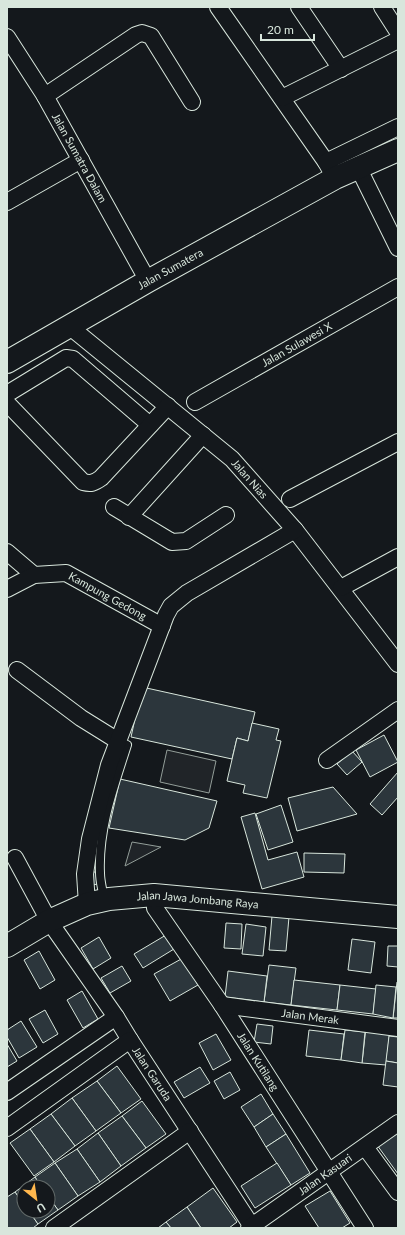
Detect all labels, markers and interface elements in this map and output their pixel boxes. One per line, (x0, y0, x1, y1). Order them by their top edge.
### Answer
scale bar (261, 16, 314, 42)
text: 20 m (267, 22, 294, 37)
street label: Jalan Sumatra Dalam (50, 111, 110, 205)
street label: Jalan Sumatera (135, 245, 205, 292)
street label: Jalan Sulawesi X (259, 318, 335, 369)
street label: Jalan Nias (229, 456, 271, 501)
street label: Kampung Gedong (67, 569, 149, 622)
street label: Jalan Jawa Jombang Raya (136, 888, 259, 910)
street label: Jalan Merak (281, 1006, 340, 1026)
street label: Jalan Kutilang (235, 1030, 282, 1093)
street label: Jalan Garuda (130, 1044, 175, 1103)
street label: Jalan Kasuari (295, 1150, 354, 1197)
north arrow (16, 1179, 56, 1219)
text: U (34, 1200, 48, 1216)

